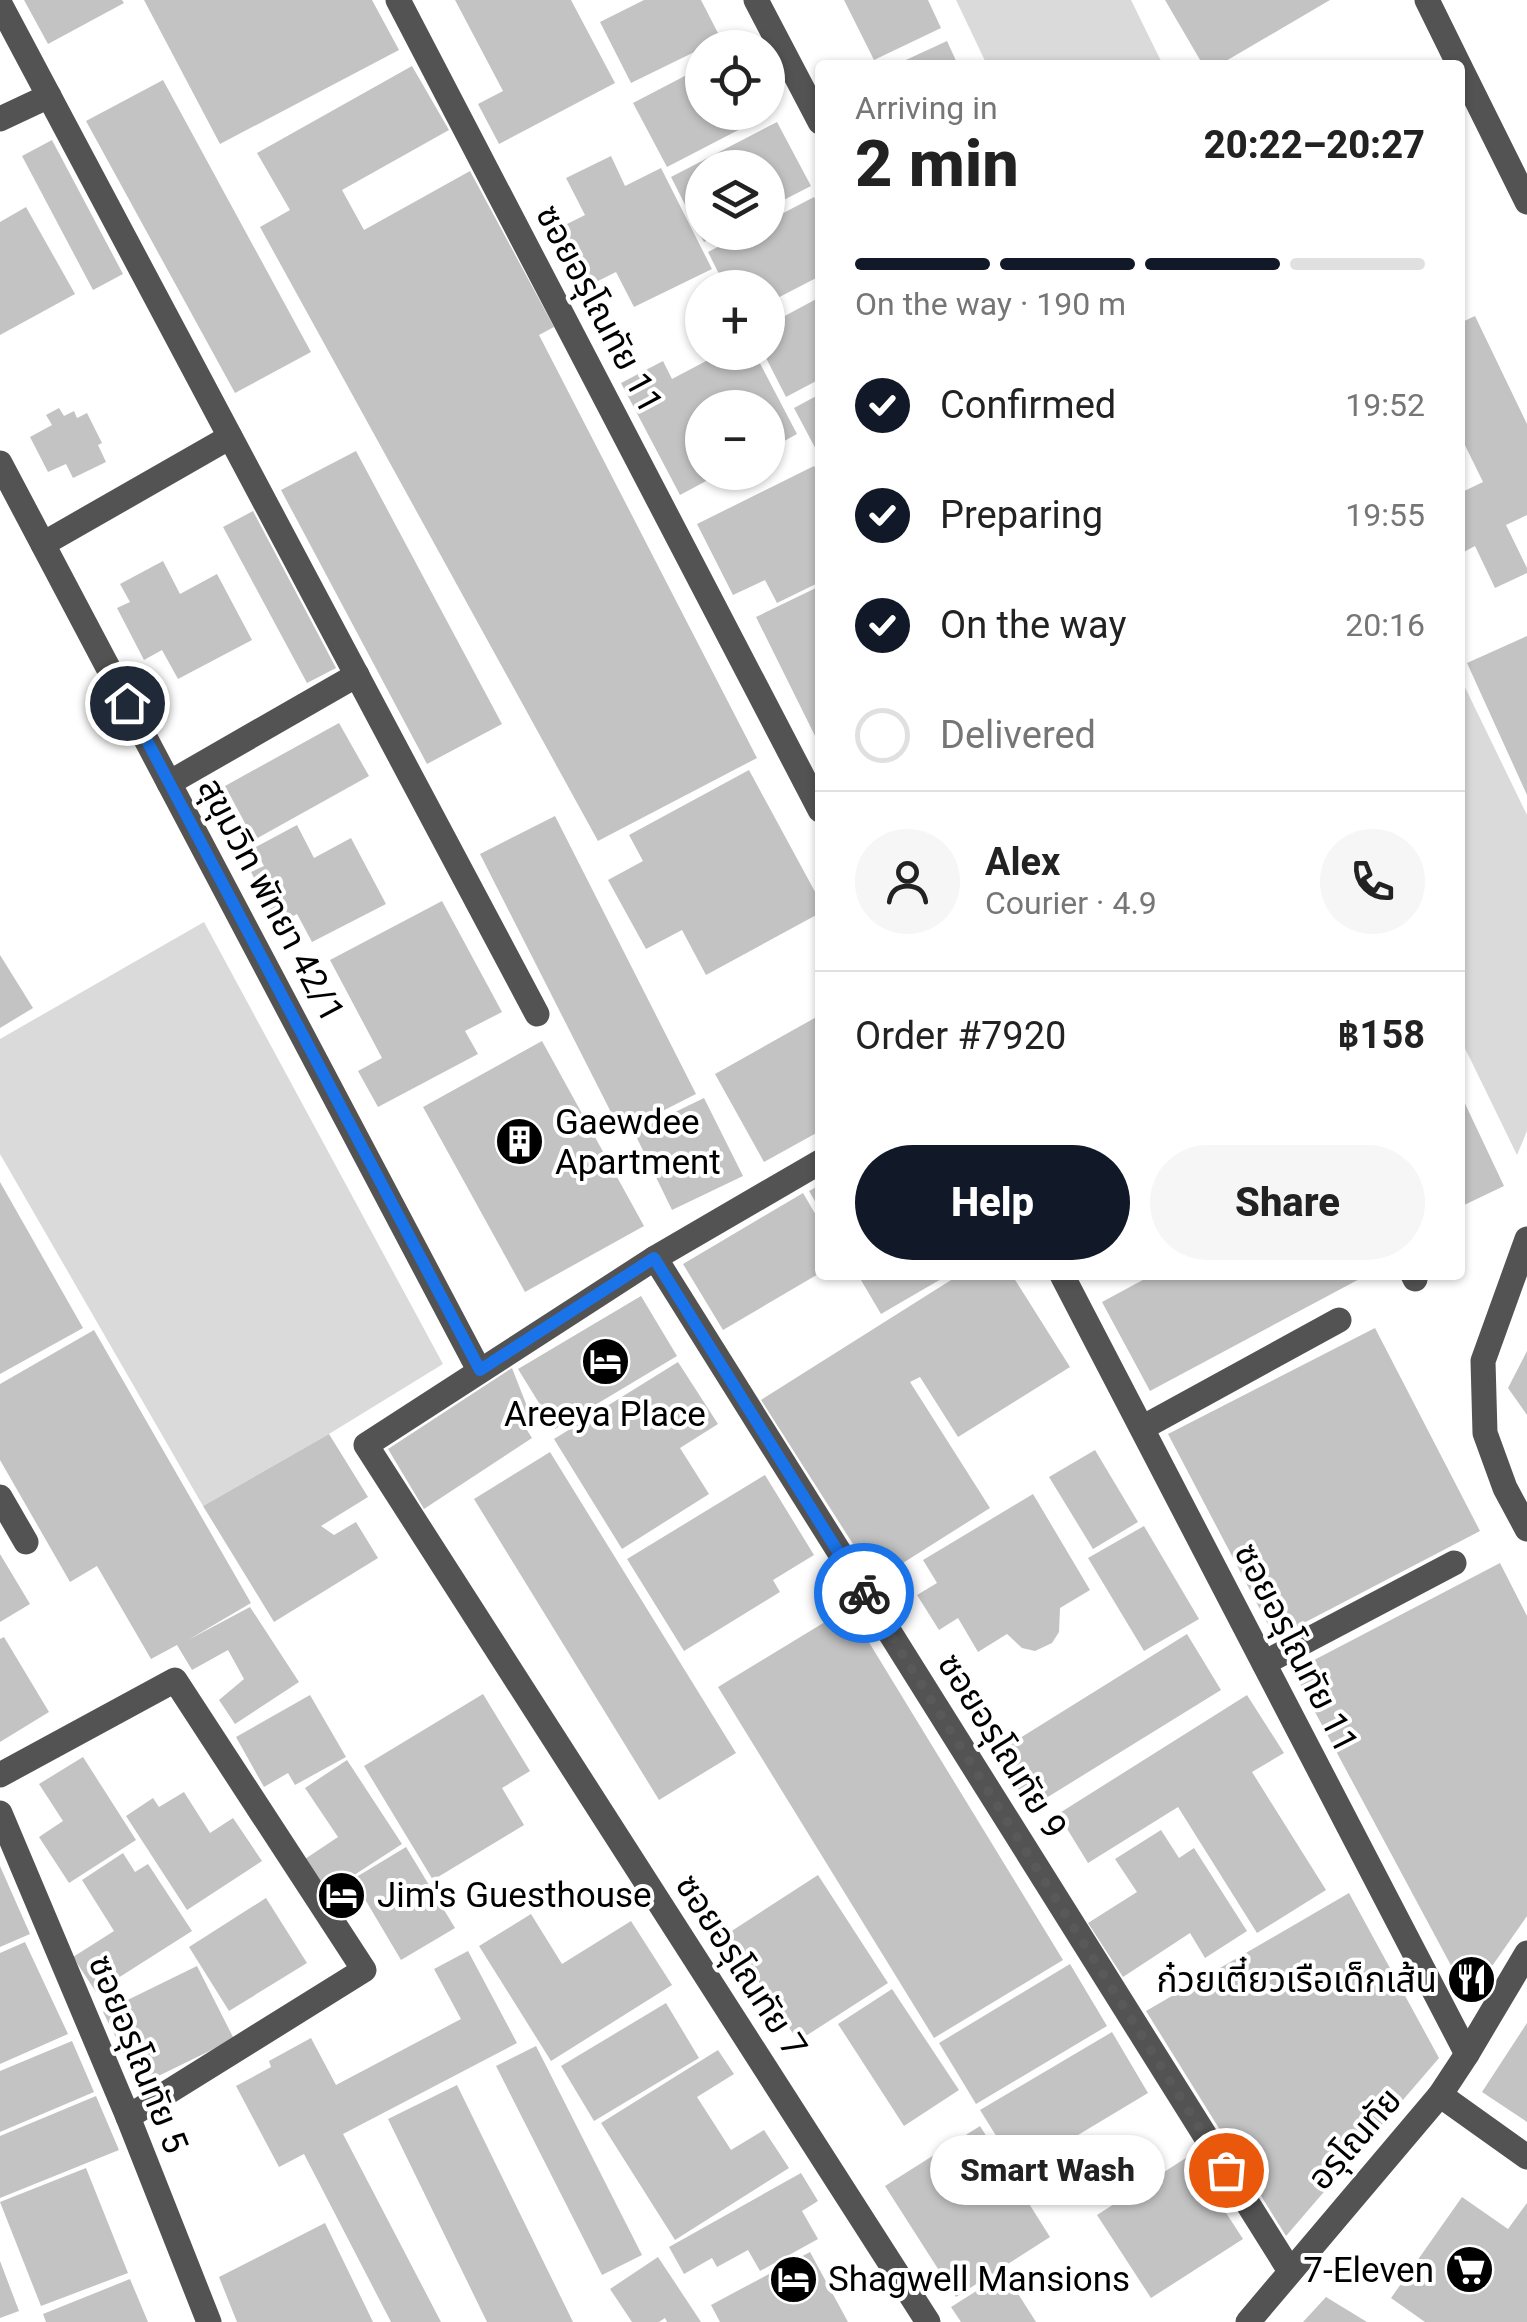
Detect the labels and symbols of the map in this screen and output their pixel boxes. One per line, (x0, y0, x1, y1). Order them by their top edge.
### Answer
street label: ซอยอรุโณทัย 11 (527, 198, 671, 420)
pin (85, 661, 170, 746)
street label: สุขุมวิท พัทยา 42/1 (189, 771, 353, 1029)
place label: Gaewdee Apartment (555, 1102, 721, 1183)
building icon: Gaewdee Apartment (494, 1116, 546, 1168)
hotel icon: Areeya Place (579, 1336, 631, 1388)
place label: Areeya Place (504, 1394, 706, 1435)
street label: ซอยอรุโณทัย 11 (1226, 1536, 1366, 1760)
courier (814, 1543, 914, 1643)
street label: ซอยอรุโณทัย 9 (929, 1646, 1075, 1846)
street label: ซอยอรุโณทัย 7 (667, 1867, 815, 2065)
hotel icon: Jim's Guesthouse (316, 1869, 368, 1921)
place label: Jim's Guesthouse (377, 1875, 652, 1916)
street label: ซอยอรุโณทัย 5 (80, 1949, 196, 2159)
restaurant icon: ก๋วยเตี๋ยวเรือเด็กเส้น (1446, 1954, 1498, 2006)
place label: ก๋วยเตี๋ยวเรือเด็กเส้น (1157, 1956, 1437, 2001)
street label: อรุโณทัย (1300, 2080, 1410, 2198)
pin (1184, 2128, 1269, 2213)
callout: Smart Wash (931, 2135, 1166, 2205)
supermarket icon: 7-Eleven (1443, 2244, 1495, 2296)
place label: 7-Eleven (1303, 2250, 1434, 2291)
hotel icon: Shagwell Mansions (767, 2253, 819, 2305)
place label: Shagwell Mansions (828, 2259, 1130, 2300)

